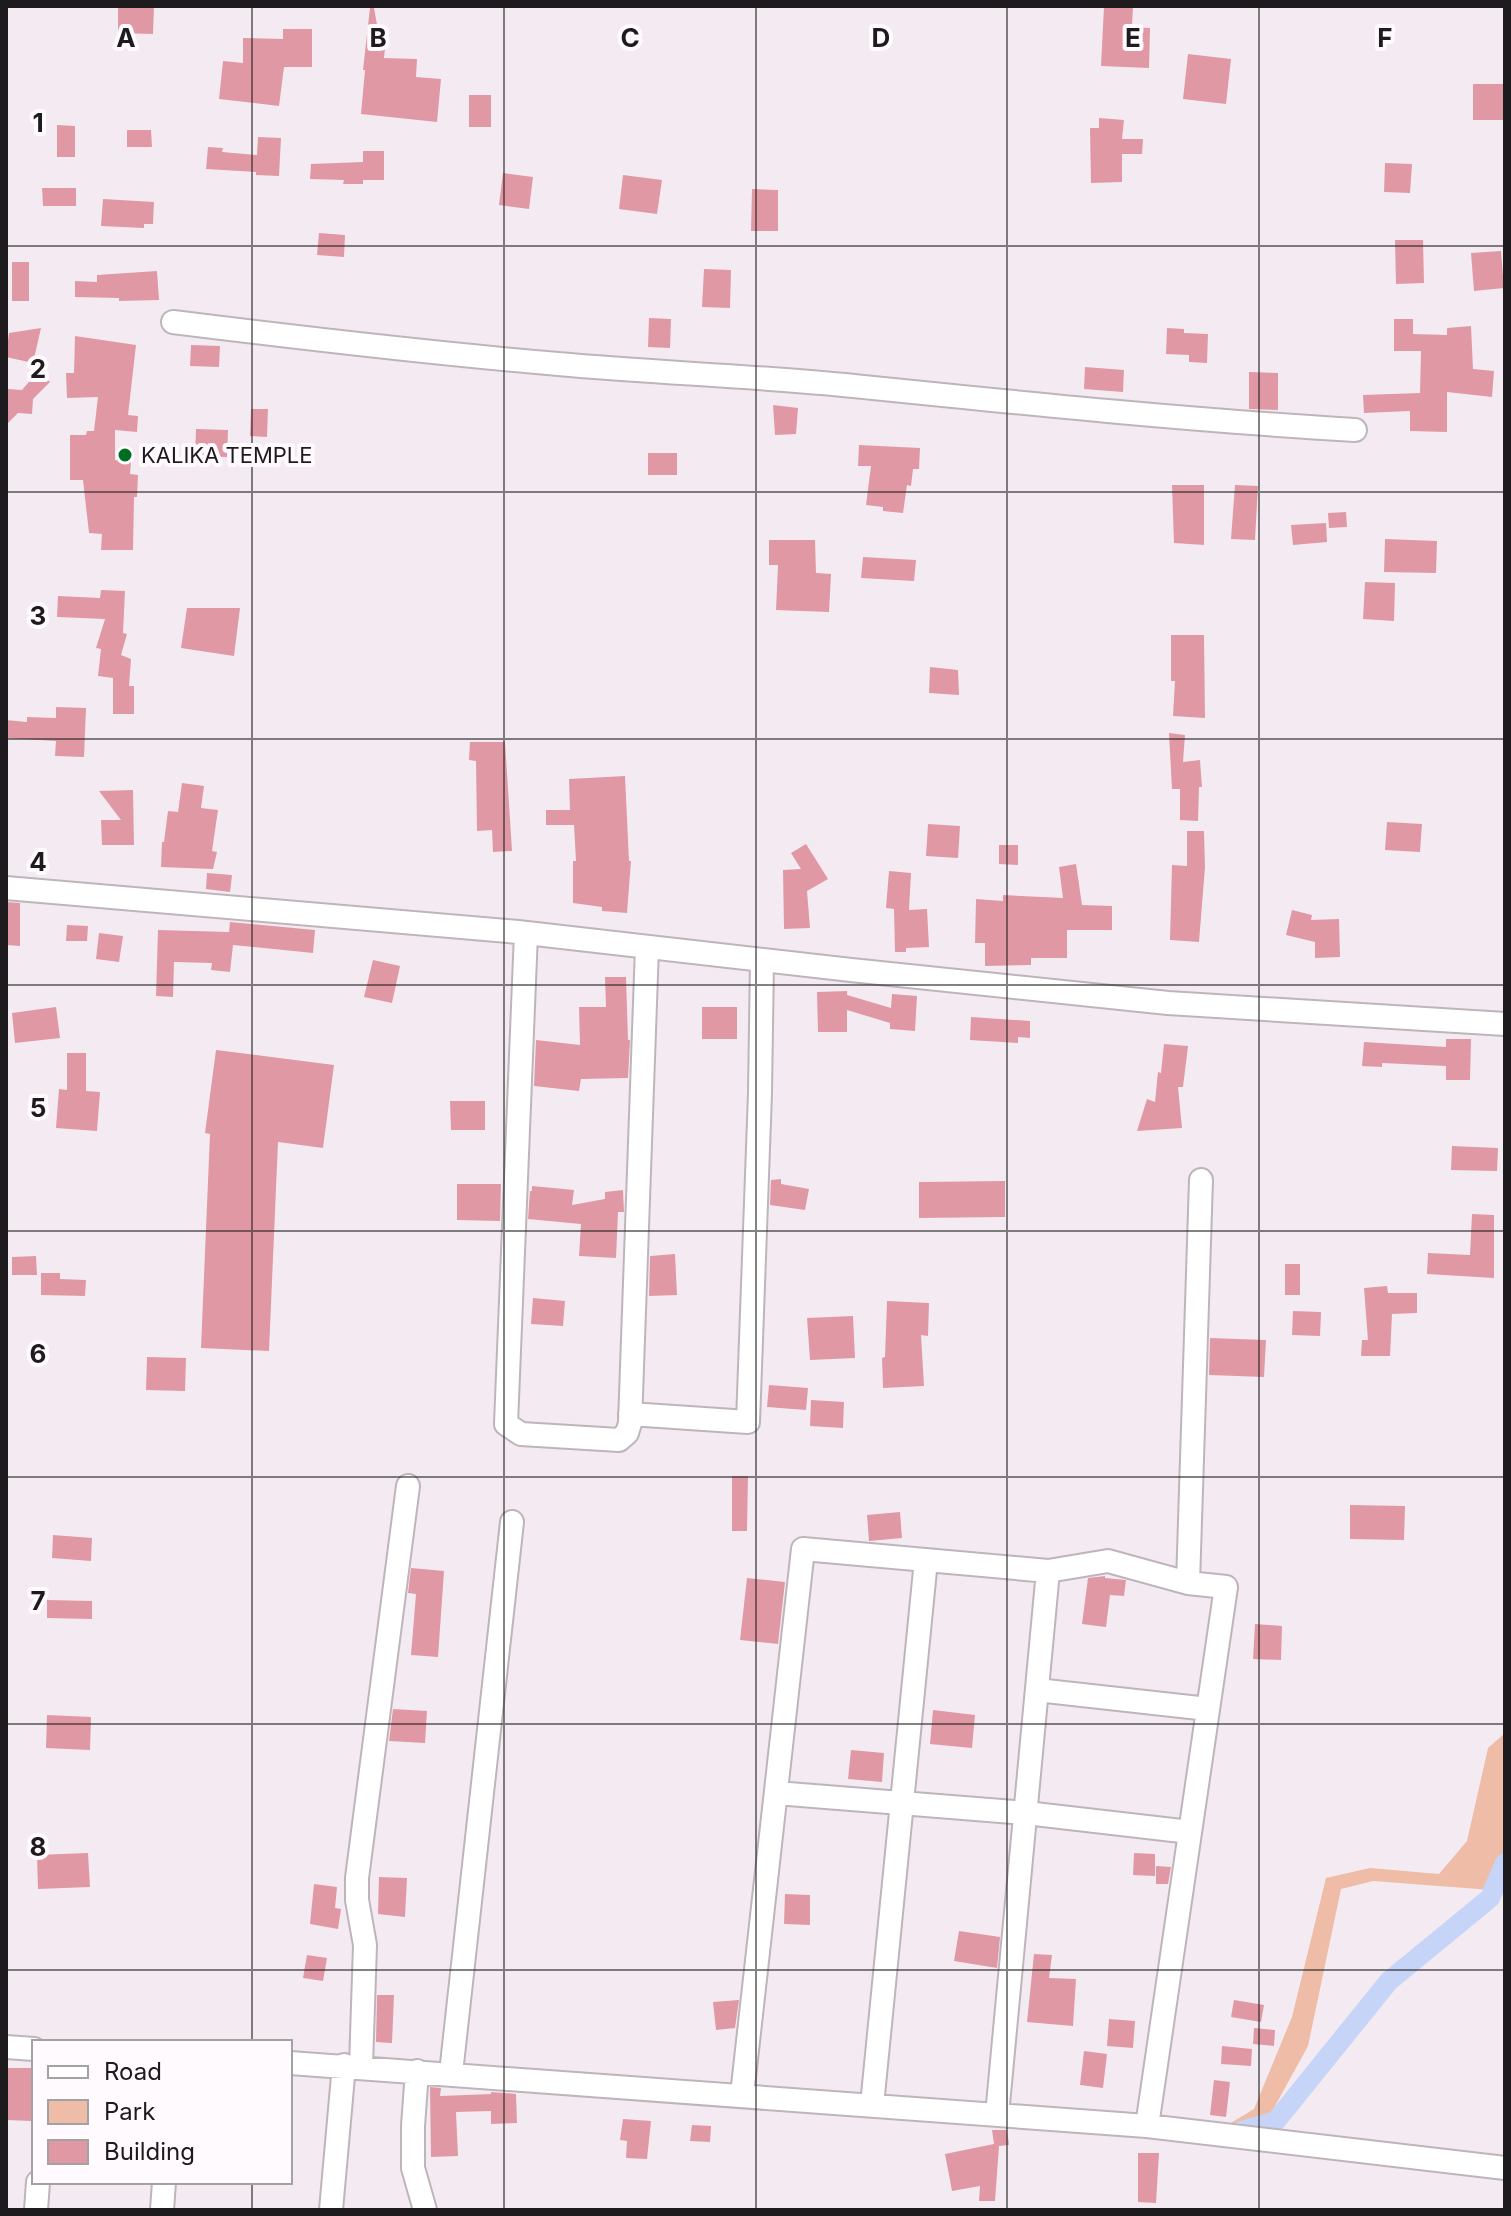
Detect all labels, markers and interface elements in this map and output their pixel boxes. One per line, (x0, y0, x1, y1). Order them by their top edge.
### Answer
text: A (116, 22, 136, 53)
text: B (369, 22, 387, 53)
text: C (620, 22, 640, 53)
text: D (872, 22, 890, 53)
text: E (1125, 22, 1141, 53)
text: F (1377, 22, 1393, 53)
text: 1 (32, 107, 44, 138)
text: 2 (30, 353, 46, 384)
place label: KALIKA TEMPLE (141, 442, 312, 468)
marker: KALIKA TEMPLE (116, 446, 134, 464)
text: 3 (30, 600, 46, 631)
text: 4 (29, 846, 47, 877)
text: 5 (30, 1092, 46, 1123)
text: 6 (30, 1338, 46, 1369)
text: 7 (30, 1585, 46, 1616)
text: 8 (30, 1831, 46, 1862)
legend (32, 2040, 292, 2184)
text: Road (104, 2057, 162, 2086)
text: Park (104, 2097, 155, 2126)
text: Building (104, 2137, 195, 2166)

